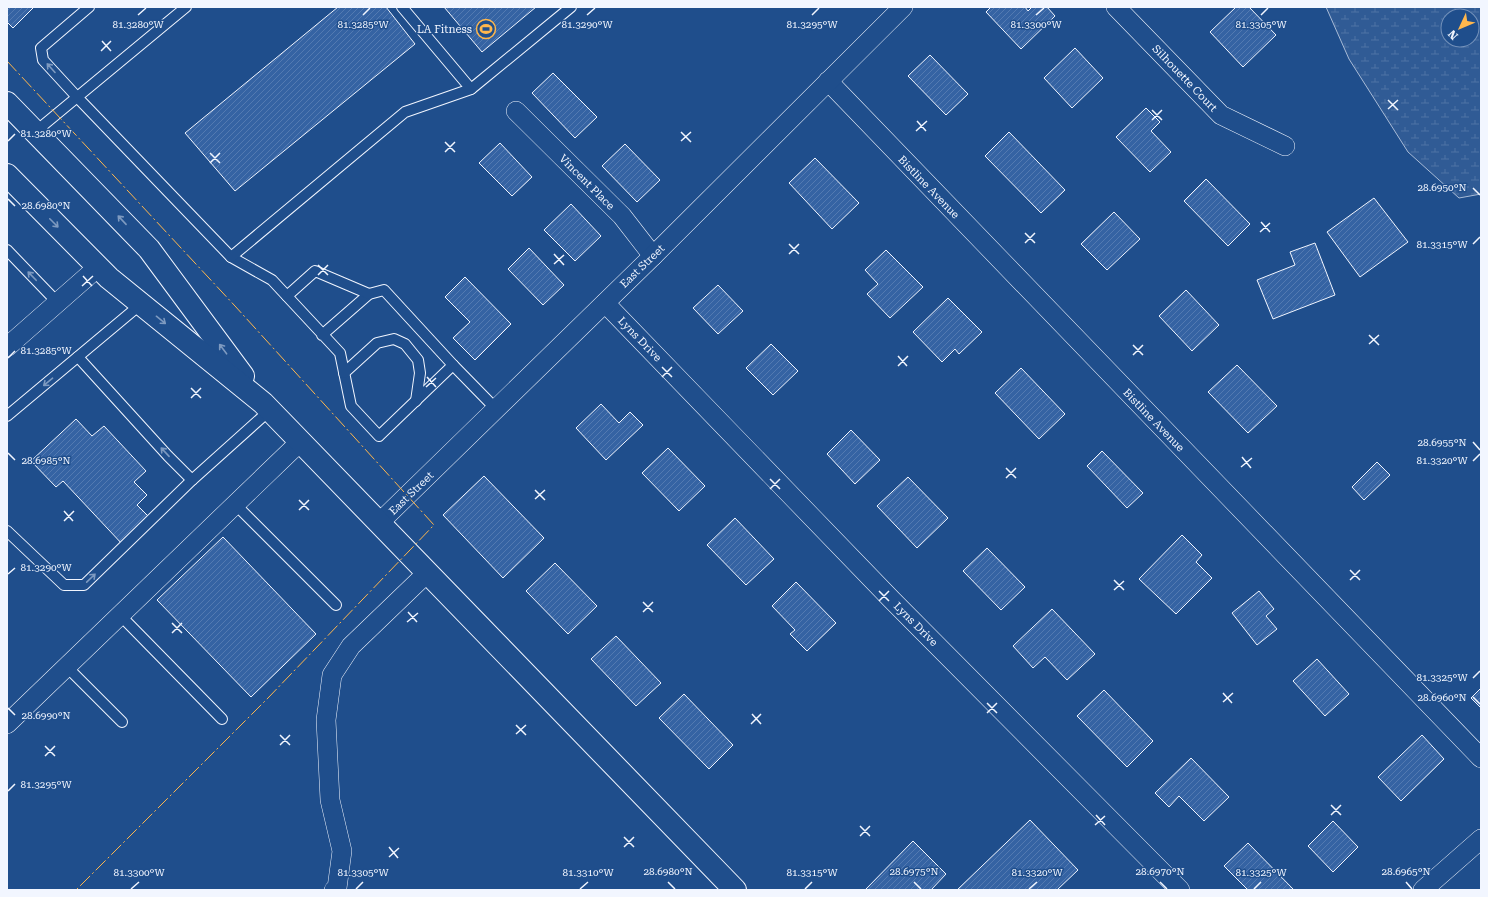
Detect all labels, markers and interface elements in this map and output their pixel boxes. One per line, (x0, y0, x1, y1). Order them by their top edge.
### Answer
north arrow (1440, 8, 1480, 48)
sports icon: LA Fitness (475, 18, 497, 40)
text: 81.3280°W (112, 19, 164, 30)
text: 81.3285°W (337, 19, 389, 30)
text: 81.3290°W (561, 19, 613, 30)
text: 81.3295°W (786, 19, 838, 30)
text: 81.3300°W (1010, 19, 1062, 30)
text: 81.3305°W (1235, 19, 1287, 30)
place label: LA Fitness (417, 23, 472, 36)
text: N (1445, 27, 1461, 42)
street label: Silhouette Court (1149, 42, 1220, 114)
one-way arrow (46, 63, 55, 73)
text: 81.3280°W (20, 128, 72, 139)
street label: Vincent Place (556, 152, 617, 213)
street label: Bistline Avenue (895, 153, 962, 222)
text: 28.6950°N (1417, 182, 1467, 193)
text: 28.6980°N (21, 200, 71, 211)
one-way arrow (117, 215, 127, 225)
one-way arrow (49, 218, 59, 228)
text: 81.3315°W (1416, 239, 1468, 250)
street label: East Street (617, 242, 667, 291)
one-way arrow (28, 271, 37, 281)
street label: Lyns Drive (615, 314, 664, 364)
one-way arrow (156, 316, 167, 325)
one-way arrow (219, 344, 227, 355)
text: 81.3285°W (20, 345, 72, 356)
one-way arrow (43, 378, 53, 387)
street label: Bistline Avenue (1120, 386, 1187, 455)
text: 28.6955°N (1417, 437, 1467, 448)
one-way arrow (160, 447, 169, 457)
text: 28.6985°N (21, 455, 71, 466)
text: 81.3320°W (1416, 455, 1468, 466)
street label: East Street (386, 469, 436, 518)
text: 81.3290°W (20, 562, 72, 573)
one-way arrow (86, 573, 96, 583)
street label: Lyns Drive (891, 600, 940, 649)
text: 81.3325°W (1416, 672, 1468, 683)
text: 28.6960°N (1417, 692, 1467, 703)
text: 28.6990°N (21, 710, 71, 721)
text: 81.3295°W (20, 779, 72, 790)
text: 28.6980°N (643, 866, 693, 877)
text: 28.6975°N (889, 866, 939, 877)
text: 28.6970°N (1135, 866, 1185, 877)
text: 28.6965°N (1381, 866, 1431, 877)
text: 81.3300°W (113, 867, 165, 878)
text: 81.3305°W (337, 867, 389, 878)
text: 81.3310°W (562, 867, 614, 878)
text: 81.3315°W (786, 867, 838, 878)
text: 81.3320°W (1011, 867, 1063, 878)
text: 81.3325°W (1235, 867, 1287, 878)

